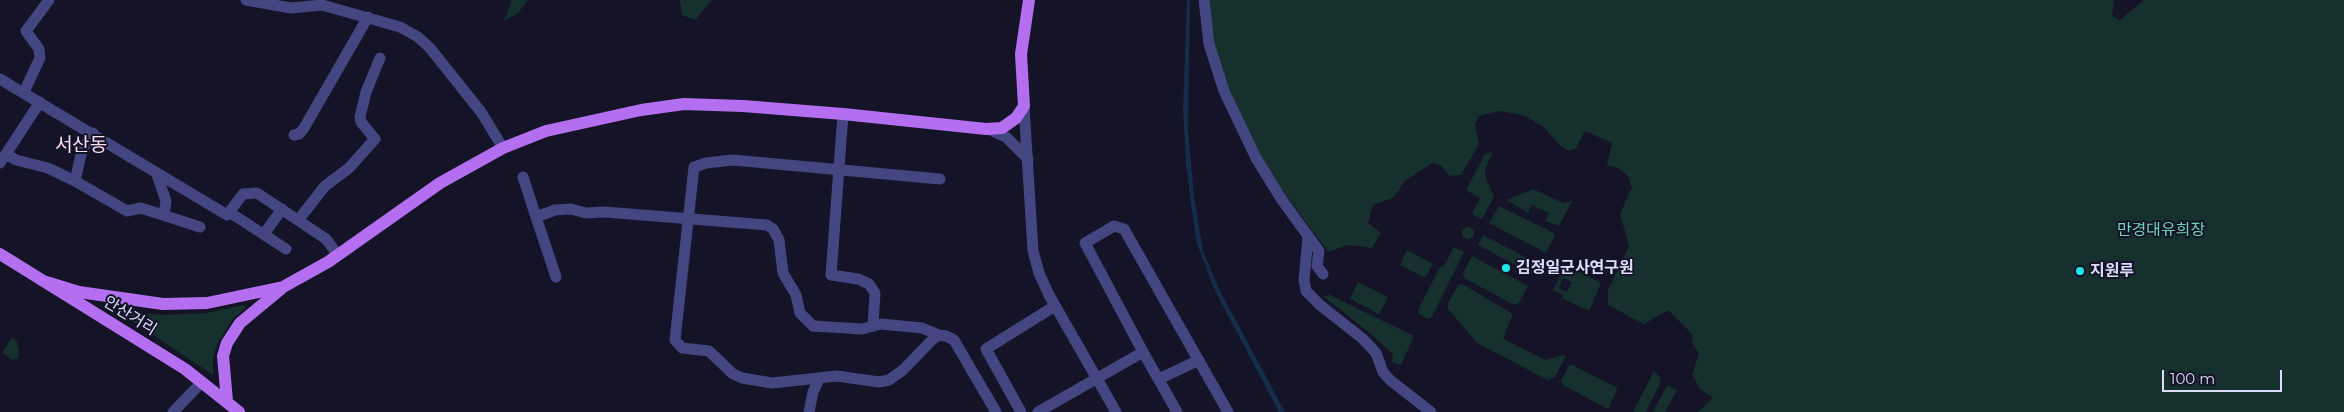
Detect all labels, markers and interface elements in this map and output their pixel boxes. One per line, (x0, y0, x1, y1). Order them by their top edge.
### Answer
district label: 서산동 (55, 134, 107, 156)
park label: 만경대유희장 (2117, 220, 2205, 240)
place label: 김정일군사연구원 (1516, 258, 1634, 278)
place label: 지원루 (2090, 261, 2134, 281)
marker: 김정일군사연구원 (1500, 262, 1512, 274)
marker: 지원루 (2074, 265, 2086, 277)
street label: 안산거리 (100, 292, 160, 340)
scale bar (2164, 360, 2284, 392)
text: 100 m (2170, 369, 2215, 388)

